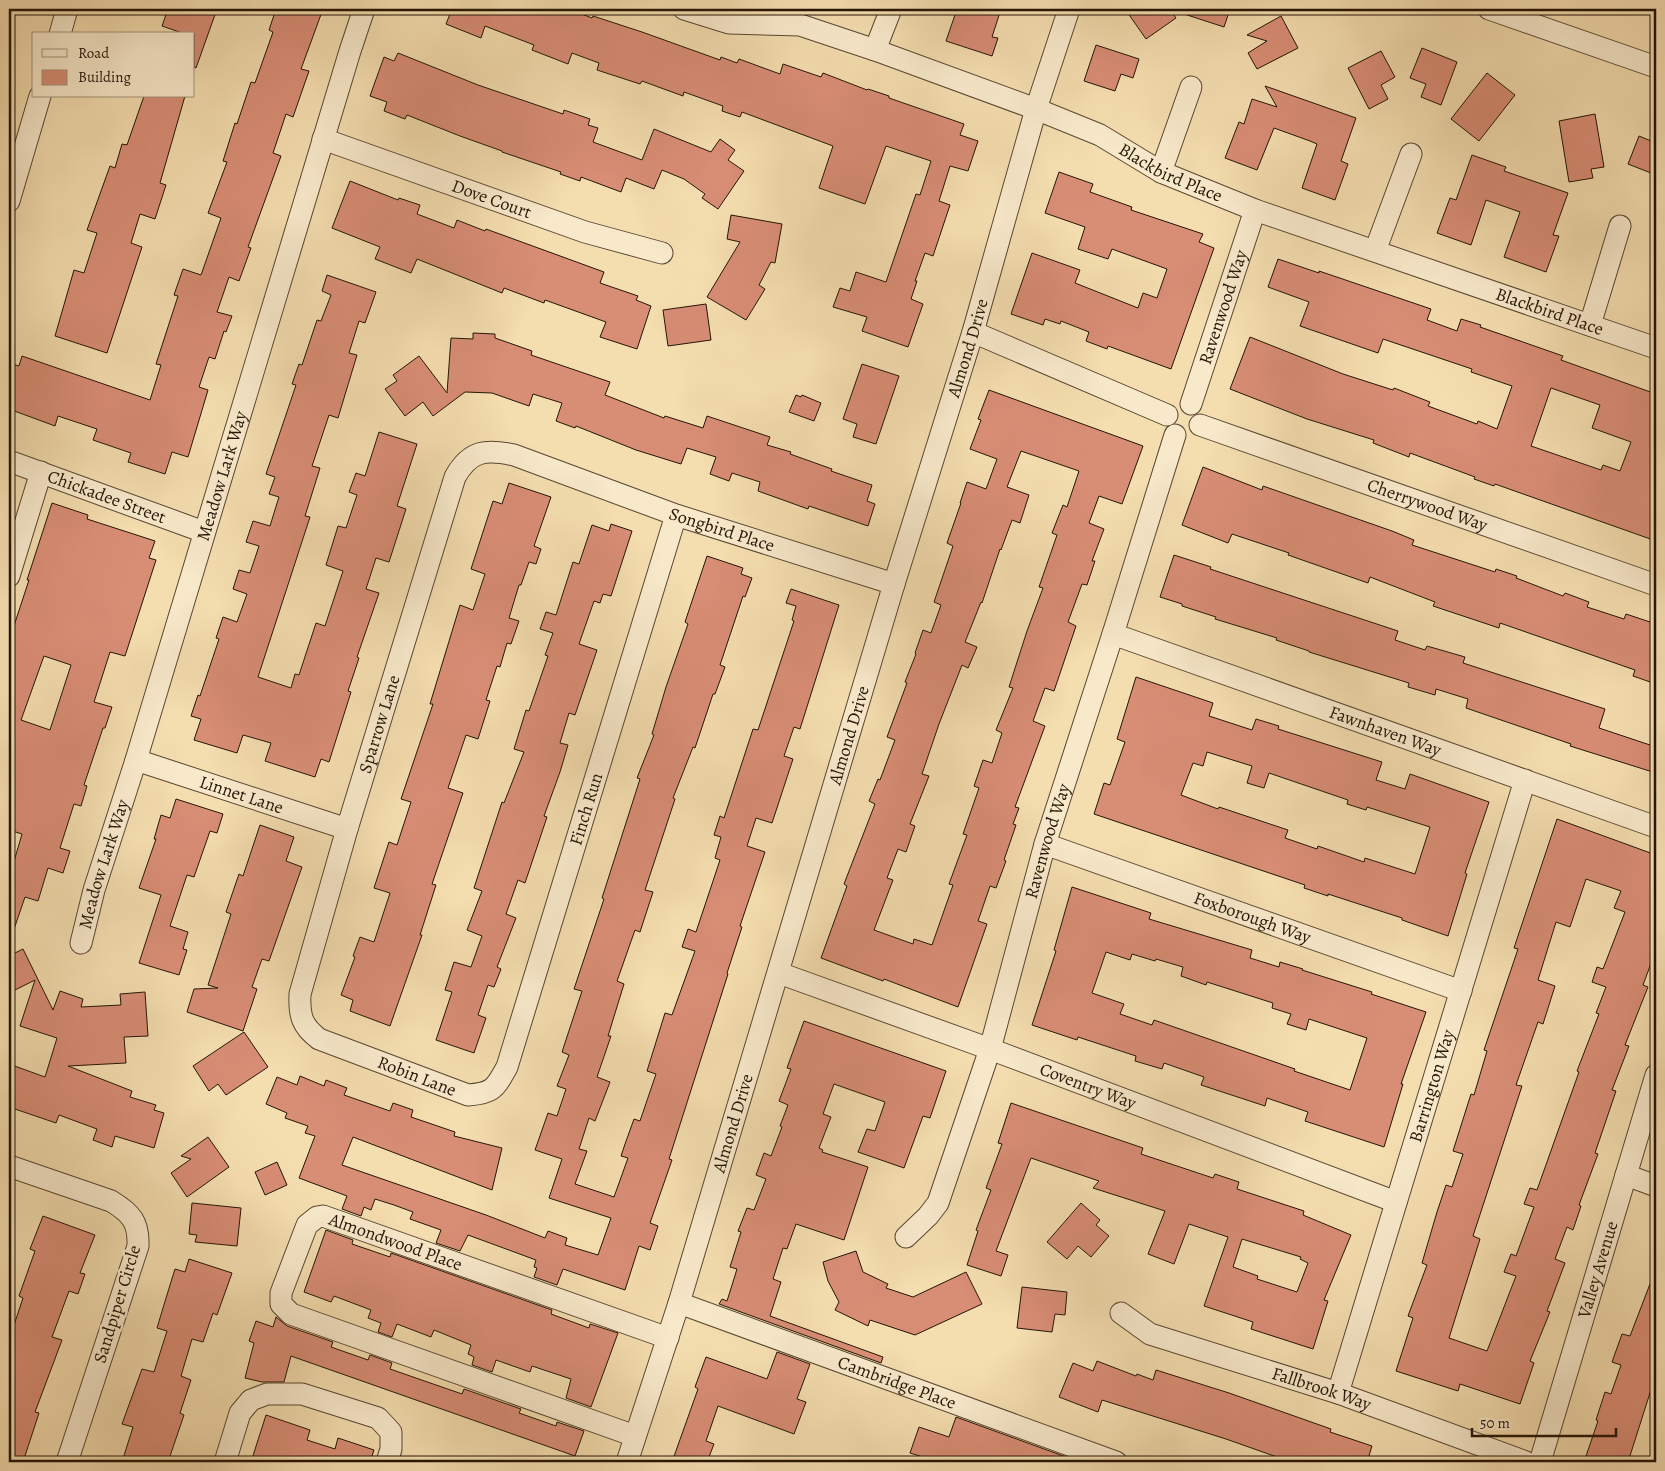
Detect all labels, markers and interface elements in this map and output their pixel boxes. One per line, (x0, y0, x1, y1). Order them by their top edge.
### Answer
legend (32, 32, 195, 98)
text: Road (78, 43, 110, 63)
text: Building (78, 67, 131, 87)
street label: Blackbird Place (1114, 137, 1226, 208)
street label: Dove Court (448, 174, 535, 224)
street label: Ravenwood Way (1193, 246, 1253, 367)
street label: Blackbird Place (1492, 282, 1607, 341)
street label: Almond Drive (941, 296, 994, 401)
street label: Meadow Lark Way (191, 407, 253, 544)
street label: Chickadee Street (44, 464, 169, 529)
street label: Cherrywood Way (1364, 473, 1492, 537)
street label: Songbird Place (666, 501, 778, 558)
street label: Sparrow Lane (353, 672, 406, 776)
street label: Almond Drive (822, 683, 875, 788)
street label: Fawnhaven Way (1326, 700, 1446, 762)
street label: Linnet Lane (196, 770, 287, 819)
street label: Finch Run (564, 770, 608, 848)
street label: Ravenwood Way (1019, 780, 1076, 901)
street label: Meadow Lark Way (73, 795, 135, 931)
street label: Foxborough Way (1191, 886, 1315, 949)
street label: Barrington Way (1403, 1026, 1460, 1145)
street label: Robin Lane (374, 1050, 460, 1102)
street label: Coventry Way (1036, 1057, 1141, 1115)
street label: Almond Drive (706, 1071, 759, 1176)
street label: Almondwood Place (325, 1207, 466, 1276)
street label: Valley Avenue (1572, 1218, 1624, 1322)
street label: Sandpiper Circle (88, 1242, 146, 1366)
street label: Cambridge Place (834, 1350, 960, 1415)
street label: Fallbrook Way (1269, 1361, 1376, 1417)
scale bar (1472, 1406, 1616, 1438)
text: 50 m (1480, 1413, 1510, 1433)

